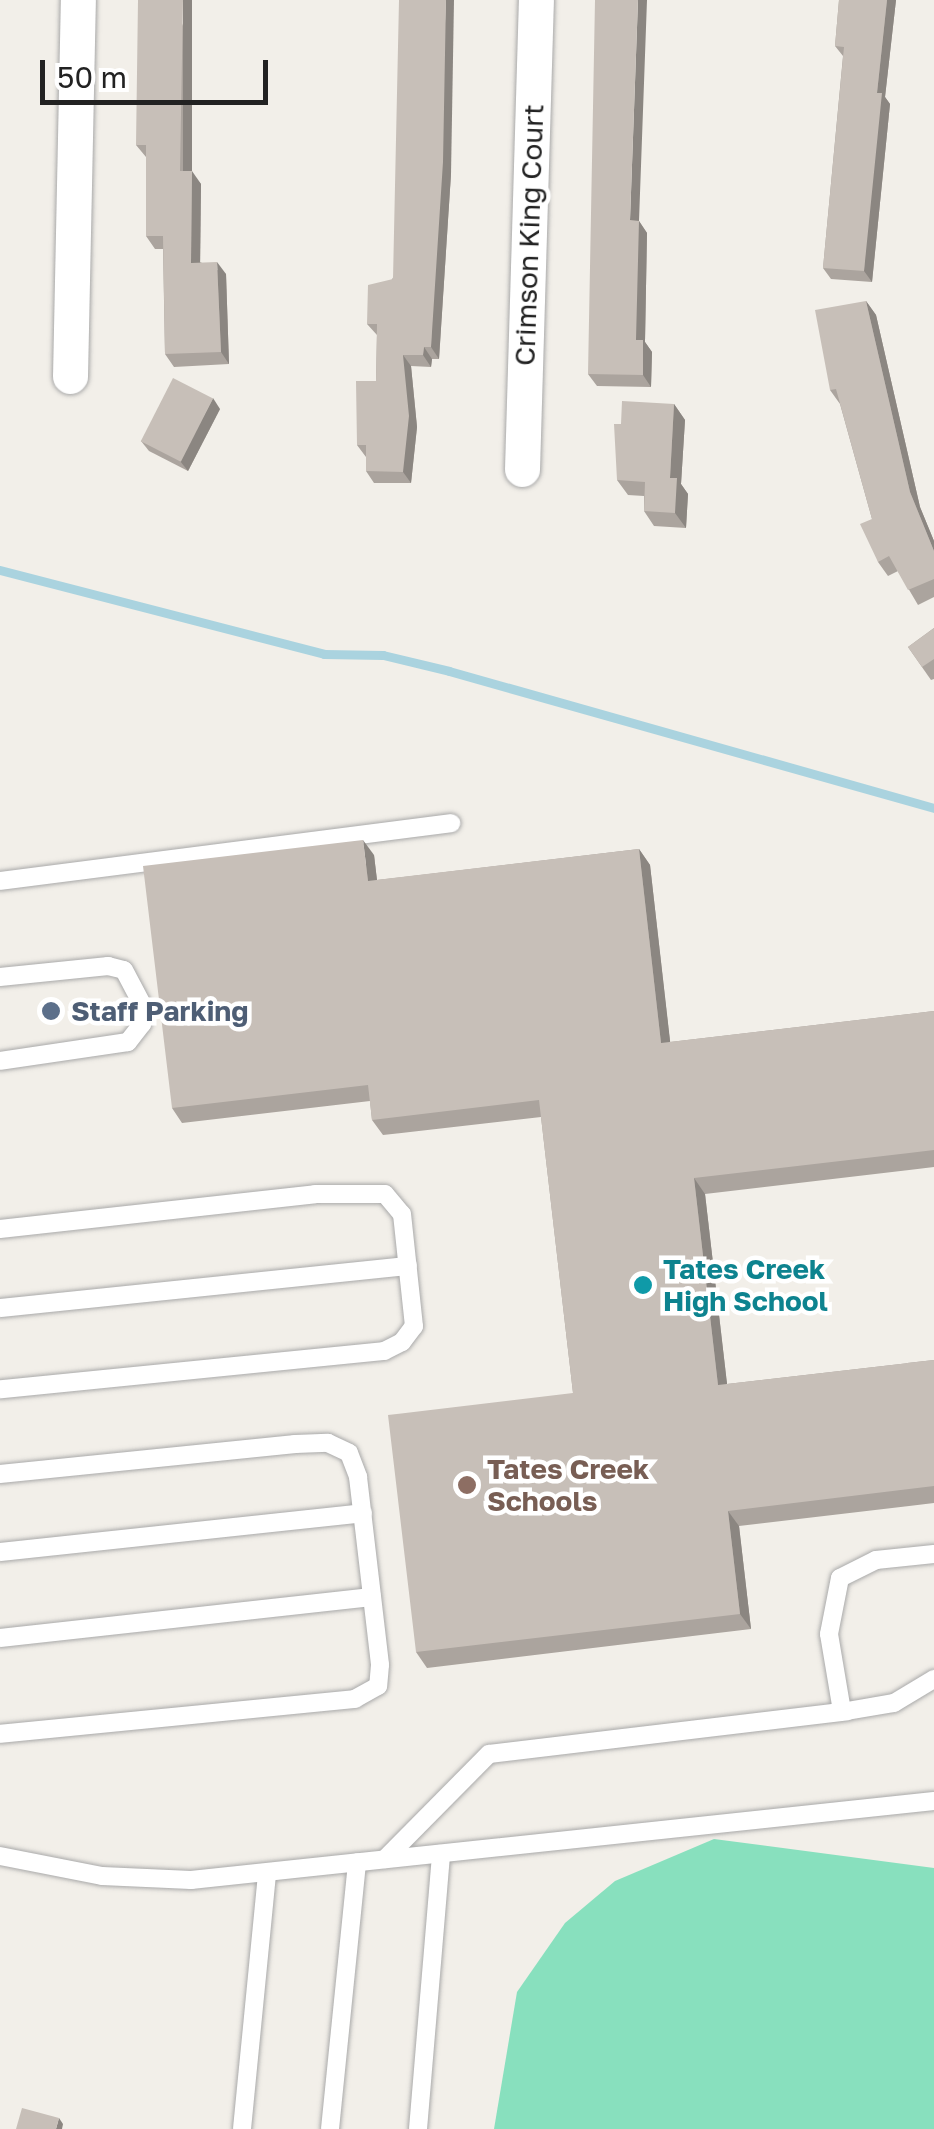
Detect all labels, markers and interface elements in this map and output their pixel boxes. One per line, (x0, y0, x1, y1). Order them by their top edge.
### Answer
scale bar (45, 40, 272, 102)
text: 50 m (57, 59, 127, 95)
street label: Crimson King Court (508, 104, 550, 366)
place label: Staff Parking (71, 994, 248, 1028)
marker: Staff Parking (40, 1000, 62, 1022)
place label: Tates Creek High School (663, 1252, 828, 1318)
marker: Tates Creek High School (632, 1274, 654, 1296)
place label: Tates Creek Schools (487, 1452, 649, 1518)
marker: Tates Creek Schools (456, 1474, 478, 1496)

